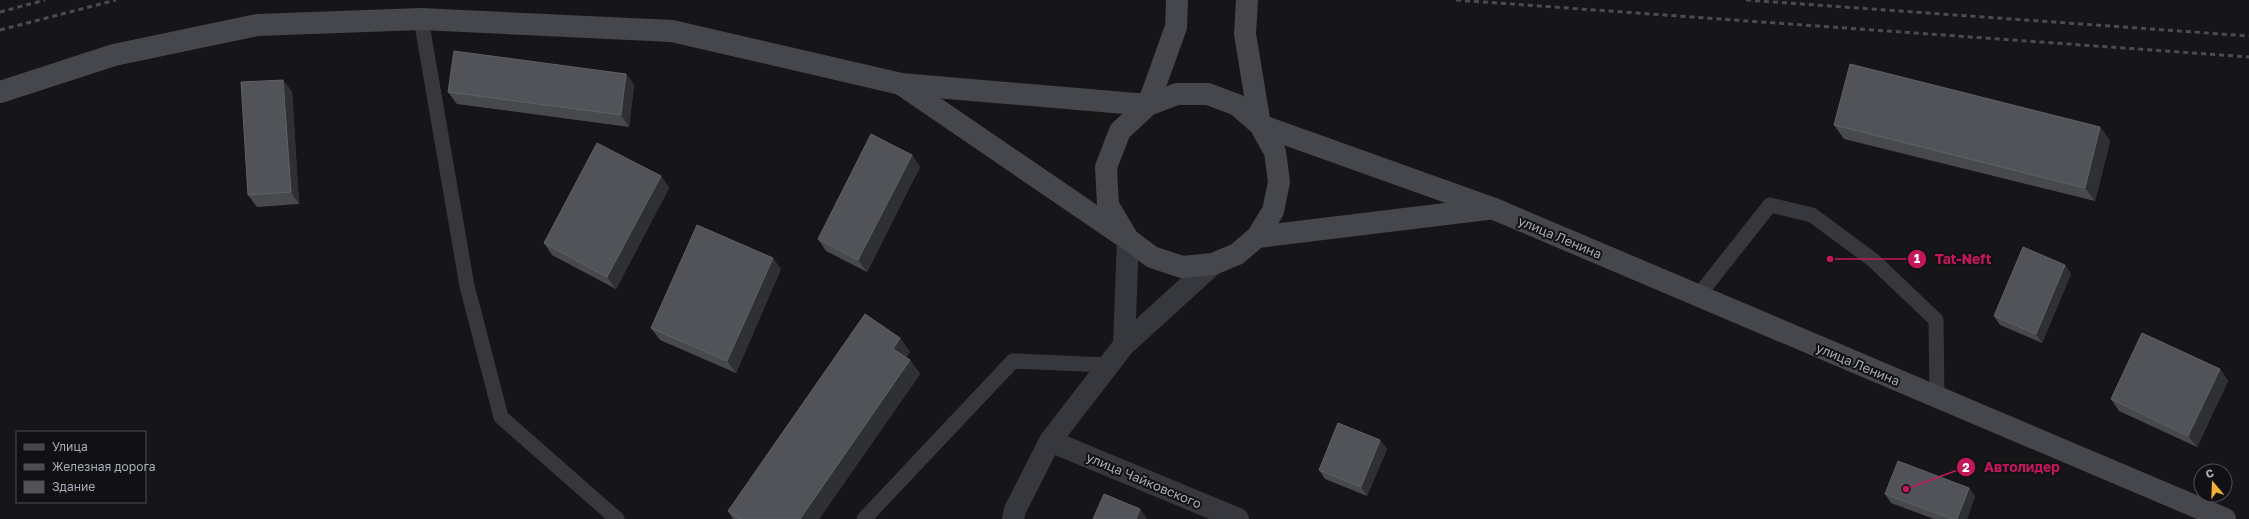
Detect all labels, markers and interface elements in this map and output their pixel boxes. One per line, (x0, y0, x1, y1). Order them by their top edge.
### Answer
street label: улица Ленина (1516, 212, 1604, 262)
callout: Tat-Neft (1907, 246, 2000, 272)
text: Tat-Neft (1935, 250, 1992, 267)
text: 1 (1914, 251, 1920, 266)
street label: улица Ленина (1814, 339, 1902, 389)
legend (16, 431, 146, 503)
text: Улица (52, 439, 88, 454)
street label: улица Чайковского (1084, 449, 1204, 512)
callout: Автолидер (1956, 454, 2067, 480)
text: Автолидер (1984, 458, 2060, 475)
text: Железная дорога (52, 459, 155, 474)
text: 2 (1962, 460, 1970, 475)
north arrow (2193, 463, 2233, 503)
text: С (2204, 466, 2216, 480)
text: Здание (52, 479, 95, 494)

